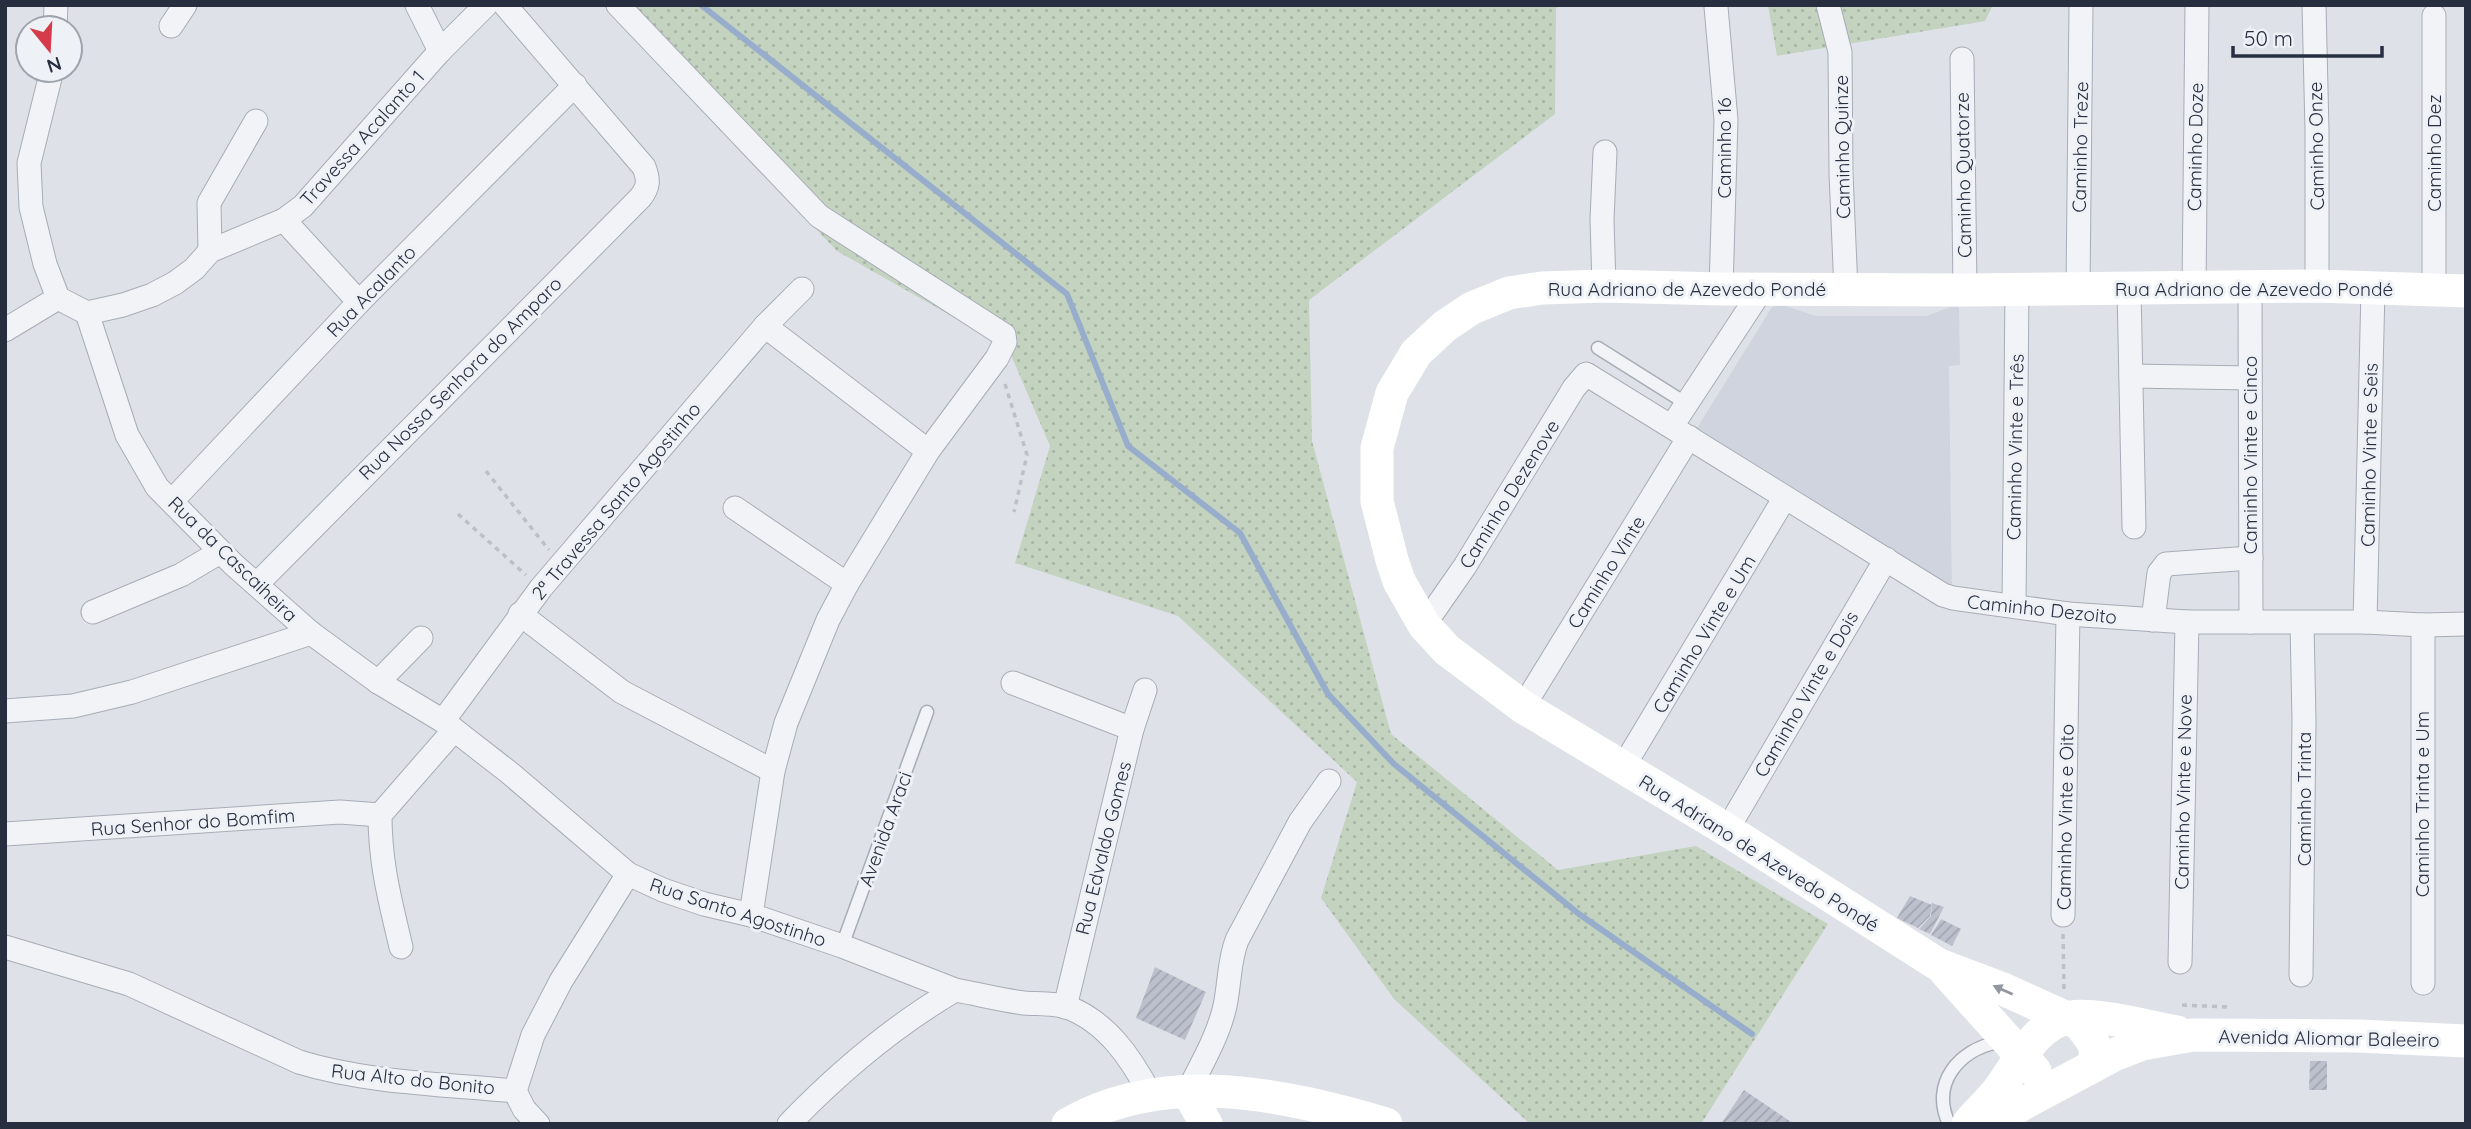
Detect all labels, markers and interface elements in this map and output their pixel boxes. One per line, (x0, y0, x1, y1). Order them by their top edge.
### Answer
north arrow (14, 14, 84, 84)
scale bar (2233, 14, 2382, 58)
text: 50 m (2244, 25, 2293, 51)
text: N (44, 52, 65, 79)
street label: Travessa Acalanto 1 (295, 65, 429, 211)
street label: Caminho Quinze (1829, 75, 1855, 219)
street label: Caminho Treze (2067, 81, 2093, 213)
street label: Caminho Onze (2303, 81, 2329, 211)
street label: Caminho Doze (2182, 83, 2208, 211)
street label: Caminho Quatorze (1950, 92, 1976, 258)
street label: Caminho Dez (2422, 94, 2446, 212)
street label: Caminho 16 (1712, 97, 1736, 199)
street label: Rua Acalanto (321, 240, 421, 342)
street label: Rua Nossa Senhora do Amparo (353, 271, 567, 485)
street label: Rua Adriano de Azevedo Pondé (1548, 277, 1826, 301)
street label: Rua Adriano de Azevedo Pondé (2115, 277, 2393, 301)
street label: Caminho Vinte e Três (2001, 353, 2029, 540)
street label: Caminho Vinte e Cinco (2238, 356, 2262, 554)
street label: Caminho Vinte e Seis (2355, 363, 2383, 547)
street label: 2ª Travessa Santo Agostinho (526, 397, 706, 605)
street label: Caminho Dezenove (1454, 415, 1564, 573)
street label: Rua da Cascaiheira (163, 491, 303, 627)
street label: Caminho Vinte (1562, 511, 1650, 633)
street label: Caminho Vinte e Um (1647, 550, 1761, 718)
street label: Caminho Dezoito (1966, 589, 2118, 629)
street label: Caminho Vinte e Dois (1749, 607, 1863, 781)
street label: Caminho Vinte e Nove (2169, 694, 2197, 890)
street label: Caminho Trinta e Um (2410, 711, 2434, 897)
street label: Caminho Vinte e Oito (2051, 724, 2079, 910)
street label: Caminho Trinta (2292, 732, 2316, 866)
street label: Rua Edvaldo Gomes (1070, 759, 1136, 937)
street label: Avenida Araci (853, 768, 917, 890)
street label: Rua Adriano de Azevedo Pondé (1635, 769, 1883, 937)
street label: Rua Senhor do Bomfim (90, 803, 296, 841)
street label: Rua Santo Agostinho (647, 872, 829, 952)
one-way arrow (1992, 984, 2013, 995)
street label: Avenida Aliomar Baleeiro (2218, 1024, 2440, 1052)
street label: Rua Alto do Bonito (330, 1058, 496, 1100)

